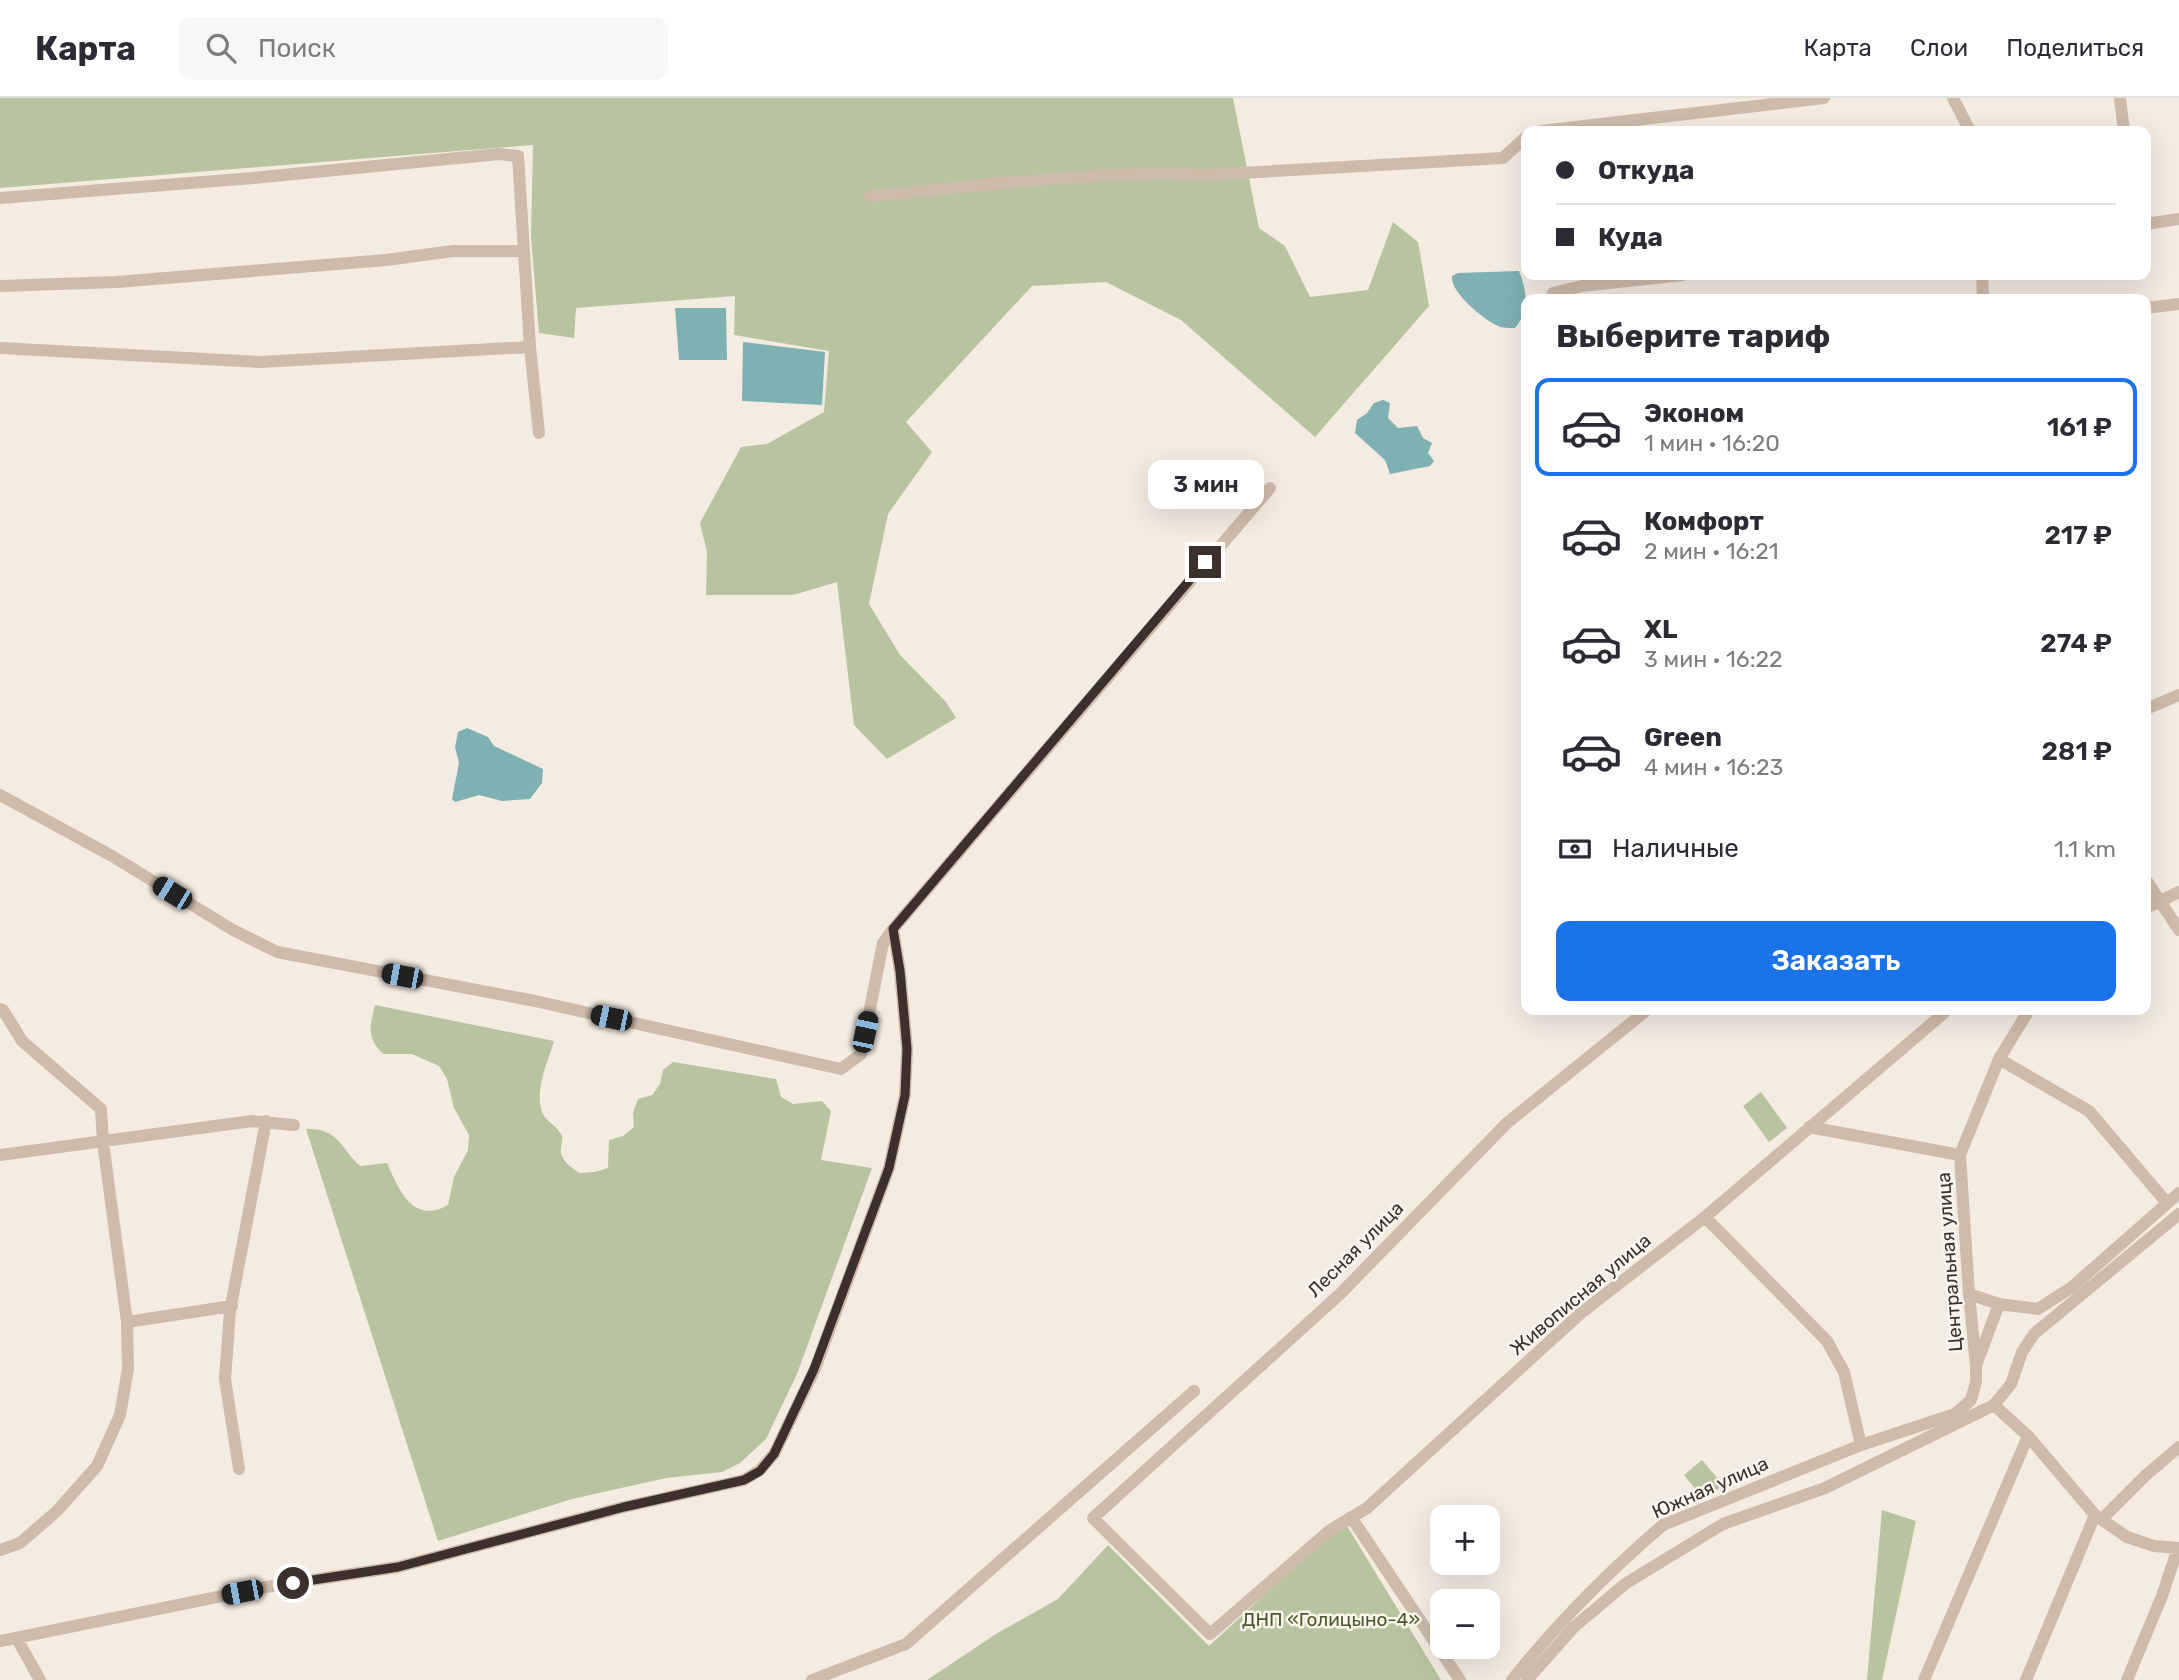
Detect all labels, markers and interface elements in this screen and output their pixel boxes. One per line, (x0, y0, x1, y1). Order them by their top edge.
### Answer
search box (178, 17, 668, 80)
text: Карта (35, 29, 136, 68)
icon: search (202, 29, 240, 67)
text: Поиск (258, 33, 336, 64)
text: Карта (1803, 34, 1872, 62)
text: Слои (1910, 34, 1968, 62)
text: Поделиться (2006, 34, 2144, 62)
text: Откуда (1598, 155, 1694, 186)
text: Куда (1598, 222, 1663, 253)
text: Выберите тариф (1556, 317, 1830, 355)
icon: car (1560, 396, 1623, 459)
text: Эконом (1644, 398, 1744, 429)
text: 161 ₽ (2047, 412, 2112, 443)
text: 1 мин · 16:20 (1644, 429, 1780, 457)
callout: 3 мин (1147, 461, 1263, 510)
text: 3 мин (1173, 470, 1239, 498)
icon: car (1560, 504, 1623, 567)
text: Комфорт (1644, 506, 1764, 537)
text: 217 ₽ (2044, 520, 2112, 551)
text: 2 мин · 16:21 (1644, 537, 1779, 565)
route end (1189, 546, 1221, 578)
icon: car (1560, 612, 1623, 675)
text: XL (1644, 614, 1677, 645)
text: 274 ₽ (2040, 628, 2112, 659)
text: 3 мин · 16:22 (1644, 645, 1783, 673)
icon: car (1560, 720, 1623, 783)
text: Green (1644, 722, 1722, 753)
text: 281 ₽ (2042, 736, 2112, 767)
text: 4 мин · 16:23 (1644, 753, 1783, 781)
icon: cash (1556, 830, 1594, 868)
text: Наличные (1612, 833, 1739, 864)
text: 1.1 km (2054, 835, 2116, 863)
car (149, 873, 196, 913)
button: Заказать (1556, 921, 2116, 1001)
car (380, 962, 425, 990)
car (589, 1003, 634, 1033)
car (851, 1009, 880, 1055)
street label: Центральная улица (1932, 1171, 1967, 1352)
street label: Лесная улица (1303, 1197, 1408, 1302)
street label: Живописная улица (1505, 1229, 1656, 1360)
street label: Южная улица (1648, 1452, 1772, 1523)
map controls (1430, 1505, 1500, 1659)
button: + (1430, 1505, 1500, 1575)
route start (277, 1567, 309, 1599)
car (220, 1578, 265, 1606)
button: − (1430, 1589, 1500, 1659)
park label: ДНП «Голицыно-4» (1242, 1608, 1420, 1631)

